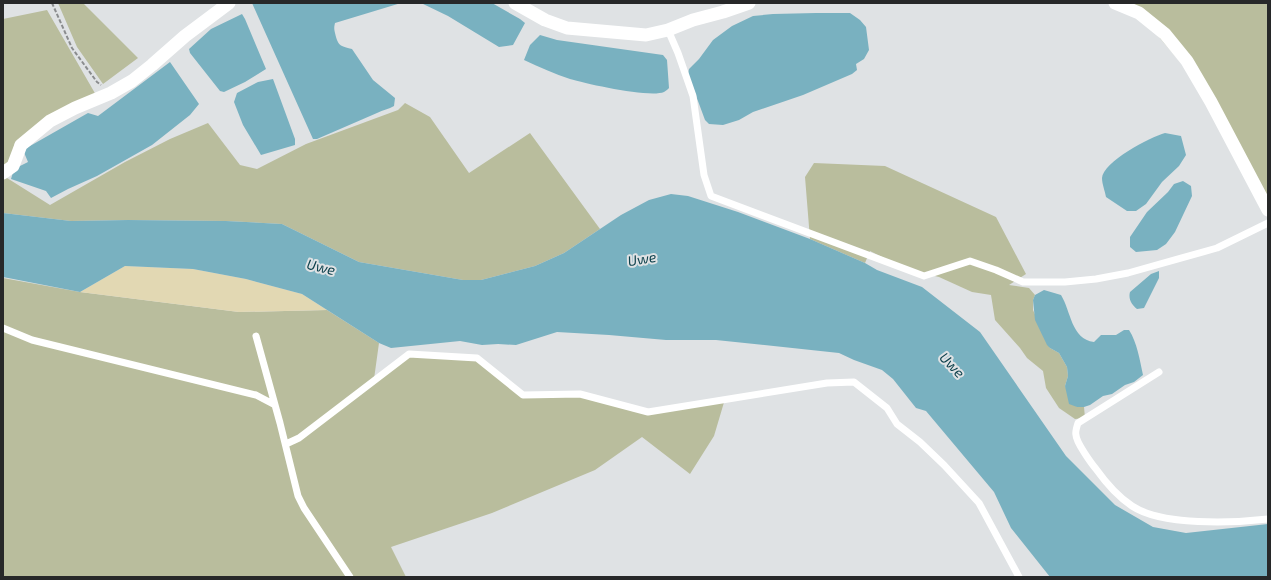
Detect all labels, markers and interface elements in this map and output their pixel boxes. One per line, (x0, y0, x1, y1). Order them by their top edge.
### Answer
water label: Uwe (626, 248, 658, 269)
water label: Uwe (305, 255, 338, 278)
water label: Uwe (936, 348, 969, 381)

